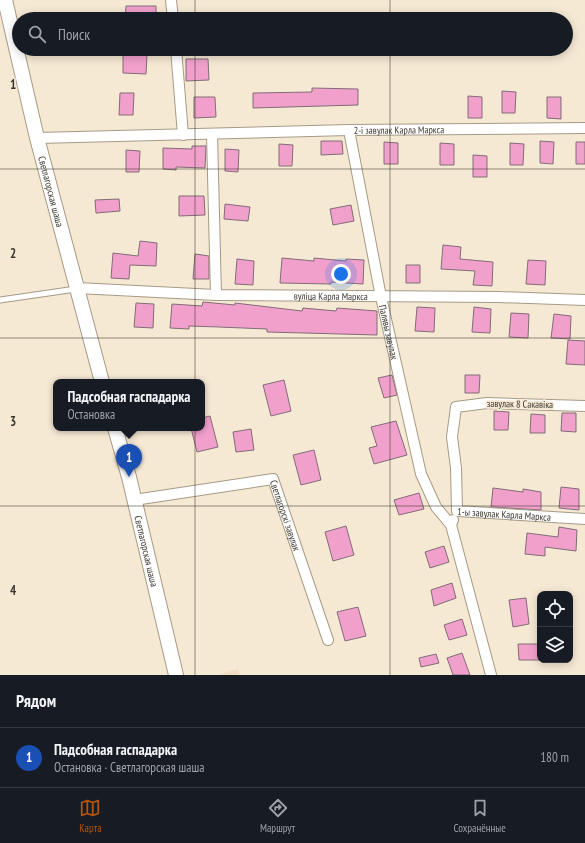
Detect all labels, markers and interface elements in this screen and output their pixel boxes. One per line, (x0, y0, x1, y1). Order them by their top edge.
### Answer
search box (12, 12, 573, 56)
icon: search (26, 23, 48, 45)
text: Поиск (58, 25, 90, 44)
text: 1 (10, 76, 16, 93)
street label: 2-і завулак Карла Маркса (354, 123, 444, 136)
street label: Светлагорская шаша (36, 155, 67, 228)
text: 2 (10, 245, 16, 262)
your location (331, 264, 351, 284)
street label: вуліца Карла Маркса (294, 289, 368, 303)
street label: Палявы завулак (376, 303, 401, 361)
popup (53, 379, 205, 431)
text: Падсобная гаспадарка (67, 387, 191, 406)
street label: завулак 8 Сакавіка (487, 397, 553, 411)
text: Остановка (67, 406, 115, 423)
text: 3 (10, 413, 16, 430)
pin: 1 (116, 444, 142, 477)
street label: Светлагорскі завулак (267, 478, 304, 553)
street label: 1-ы завулак Карла Маркса (457, 505, 551, 523)
street label: Светлагорская шаша (132, 514, 161, 588)
text: 4 (10, 582, 17, 599)
map controls (537, 591, 573, 663)
button: locate (537, 591, 573, 627)
button: layers (537, 627, 573, 663)
text: Рядом (16, 690, 56, 712)
text: Падсобная гаспадарка (54, 740, 177, 759)
text: 1 (26, 749, 32, 766)
text: 180 m (540, 749, 569, 766)
text: Остановка · Светлагорская шаша (54, 759, 204, 776)
tab: Карта (79, 797, 102, 835)
tab: Маршрут (260, 797, 295, 835)
tab: Сохранённые (453, 797, 506, 835)

